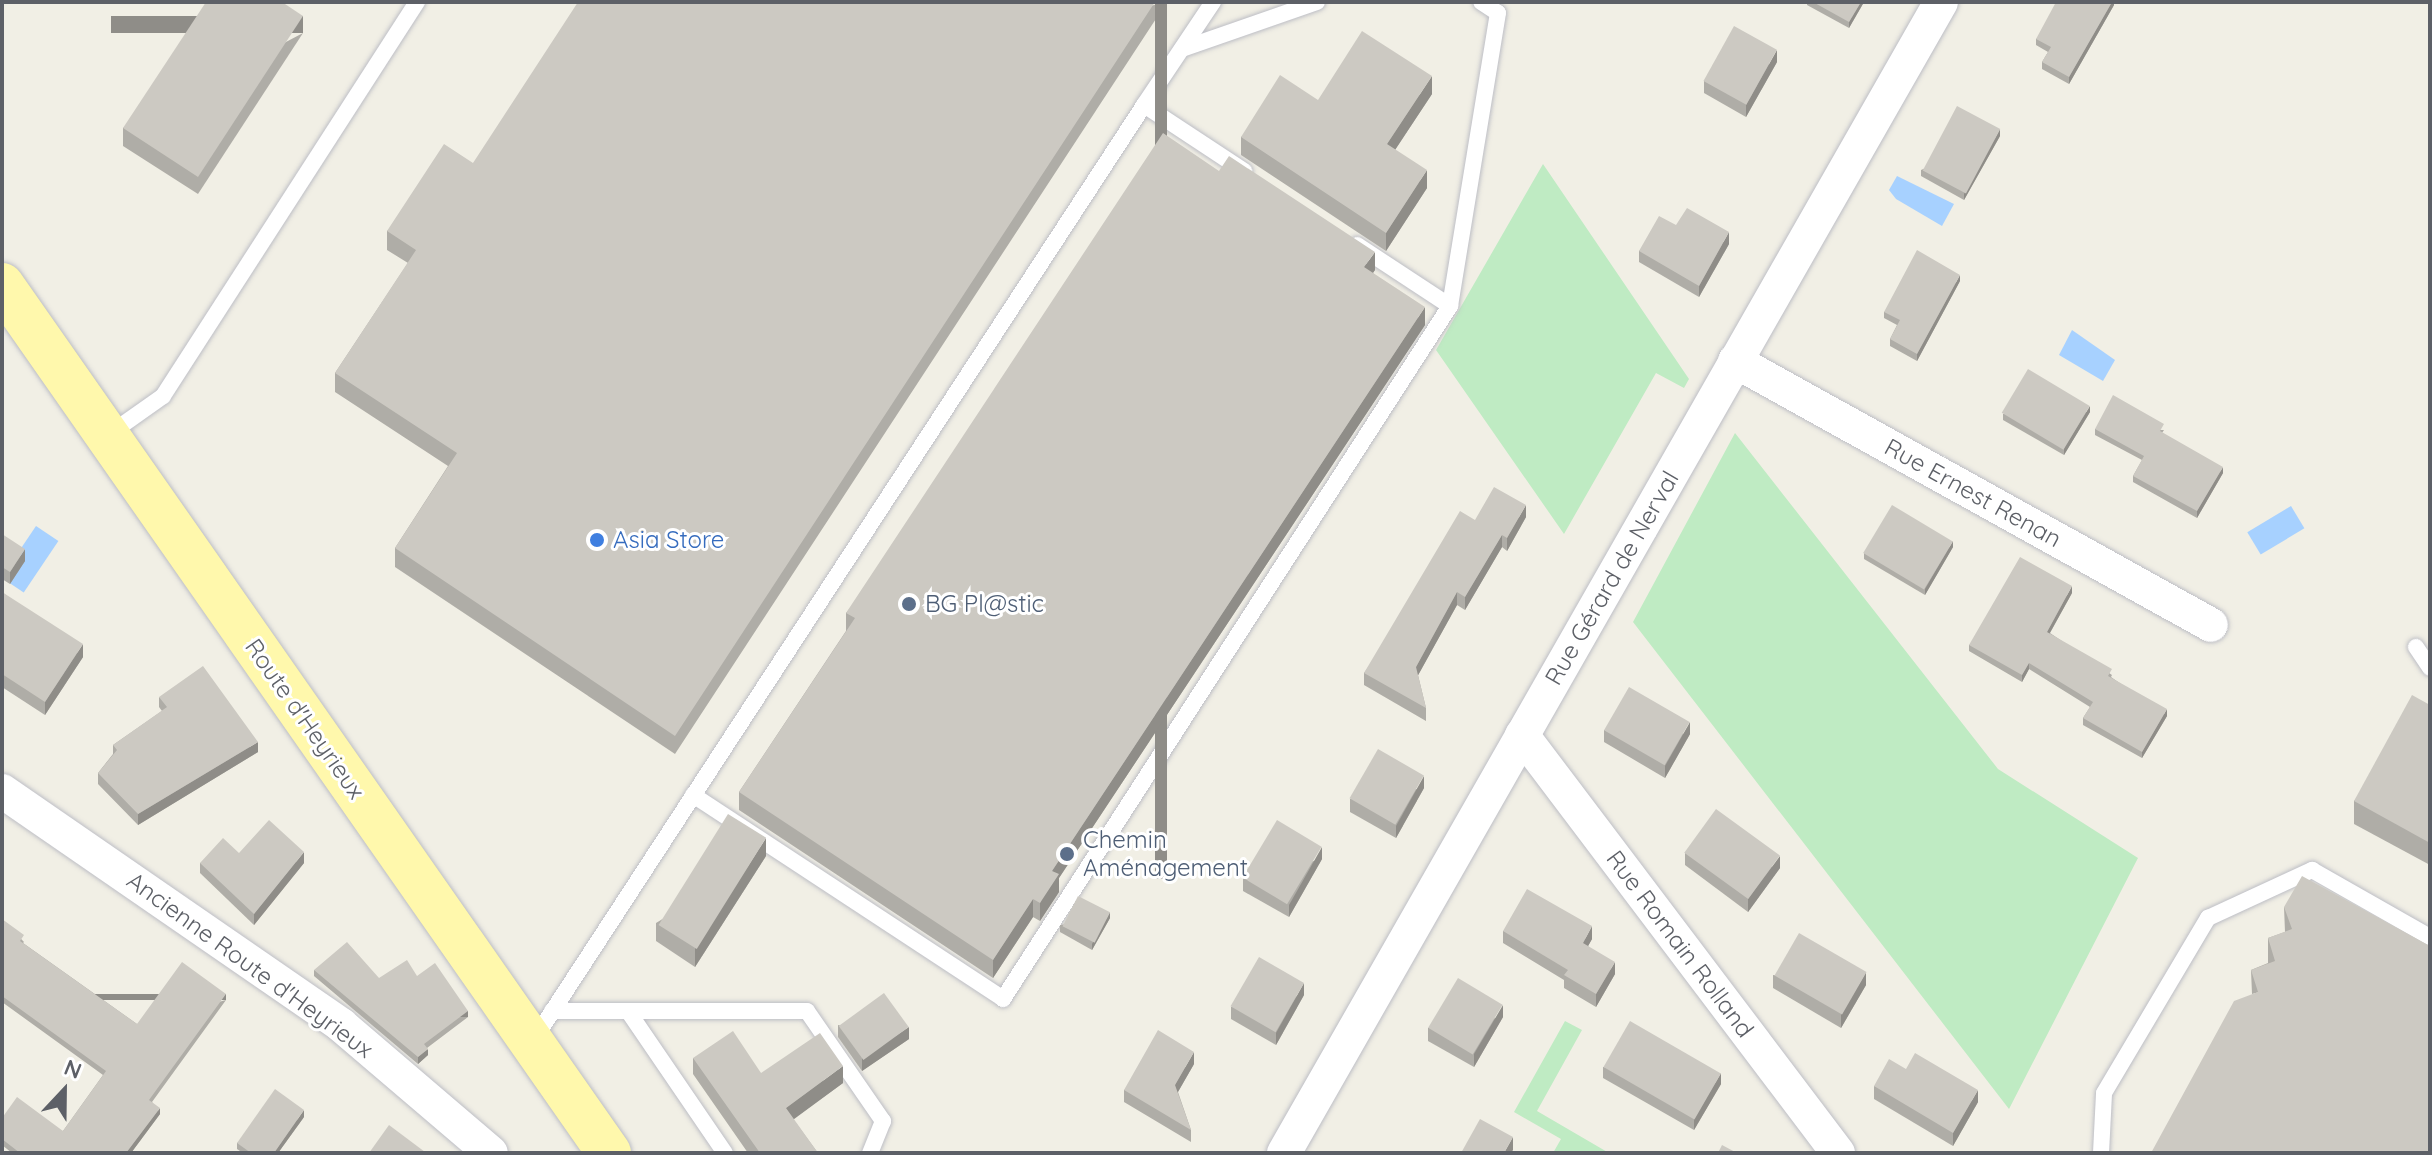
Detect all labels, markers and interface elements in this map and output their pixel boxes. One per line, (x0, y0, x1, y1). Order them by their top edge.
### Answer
street label: Rue Ernest Renan (1880, 432, 2066, 554)
street label: Rue Gérard de Nerval (1539, 466, 1685, 690)
place label: Asia Store (613, 526, 724, 554)
marker: Asia Store (588, 531, 606, 549)
place label: BG Pl@stic (925, 590, 1044, 618)
marker: BG Pl@stic (900, 595, 918, 613)
street label: Route d'Heyrieux (239, 633, 371, 805)
place label: Chemin Aménagement (1083, 826, 1248, 882)
marker: Chemin Aménagement (1058, 845, 1076, 863)
street label: Rue Romain Rolland (1600, 845, 1760, 1043)
street label: Ancienne Route d'Heyrieux (121, 866, 379, 1064)
north arrow (24, 1051, 104, 1131)
text: N (60, 1053, 86, 1085)

